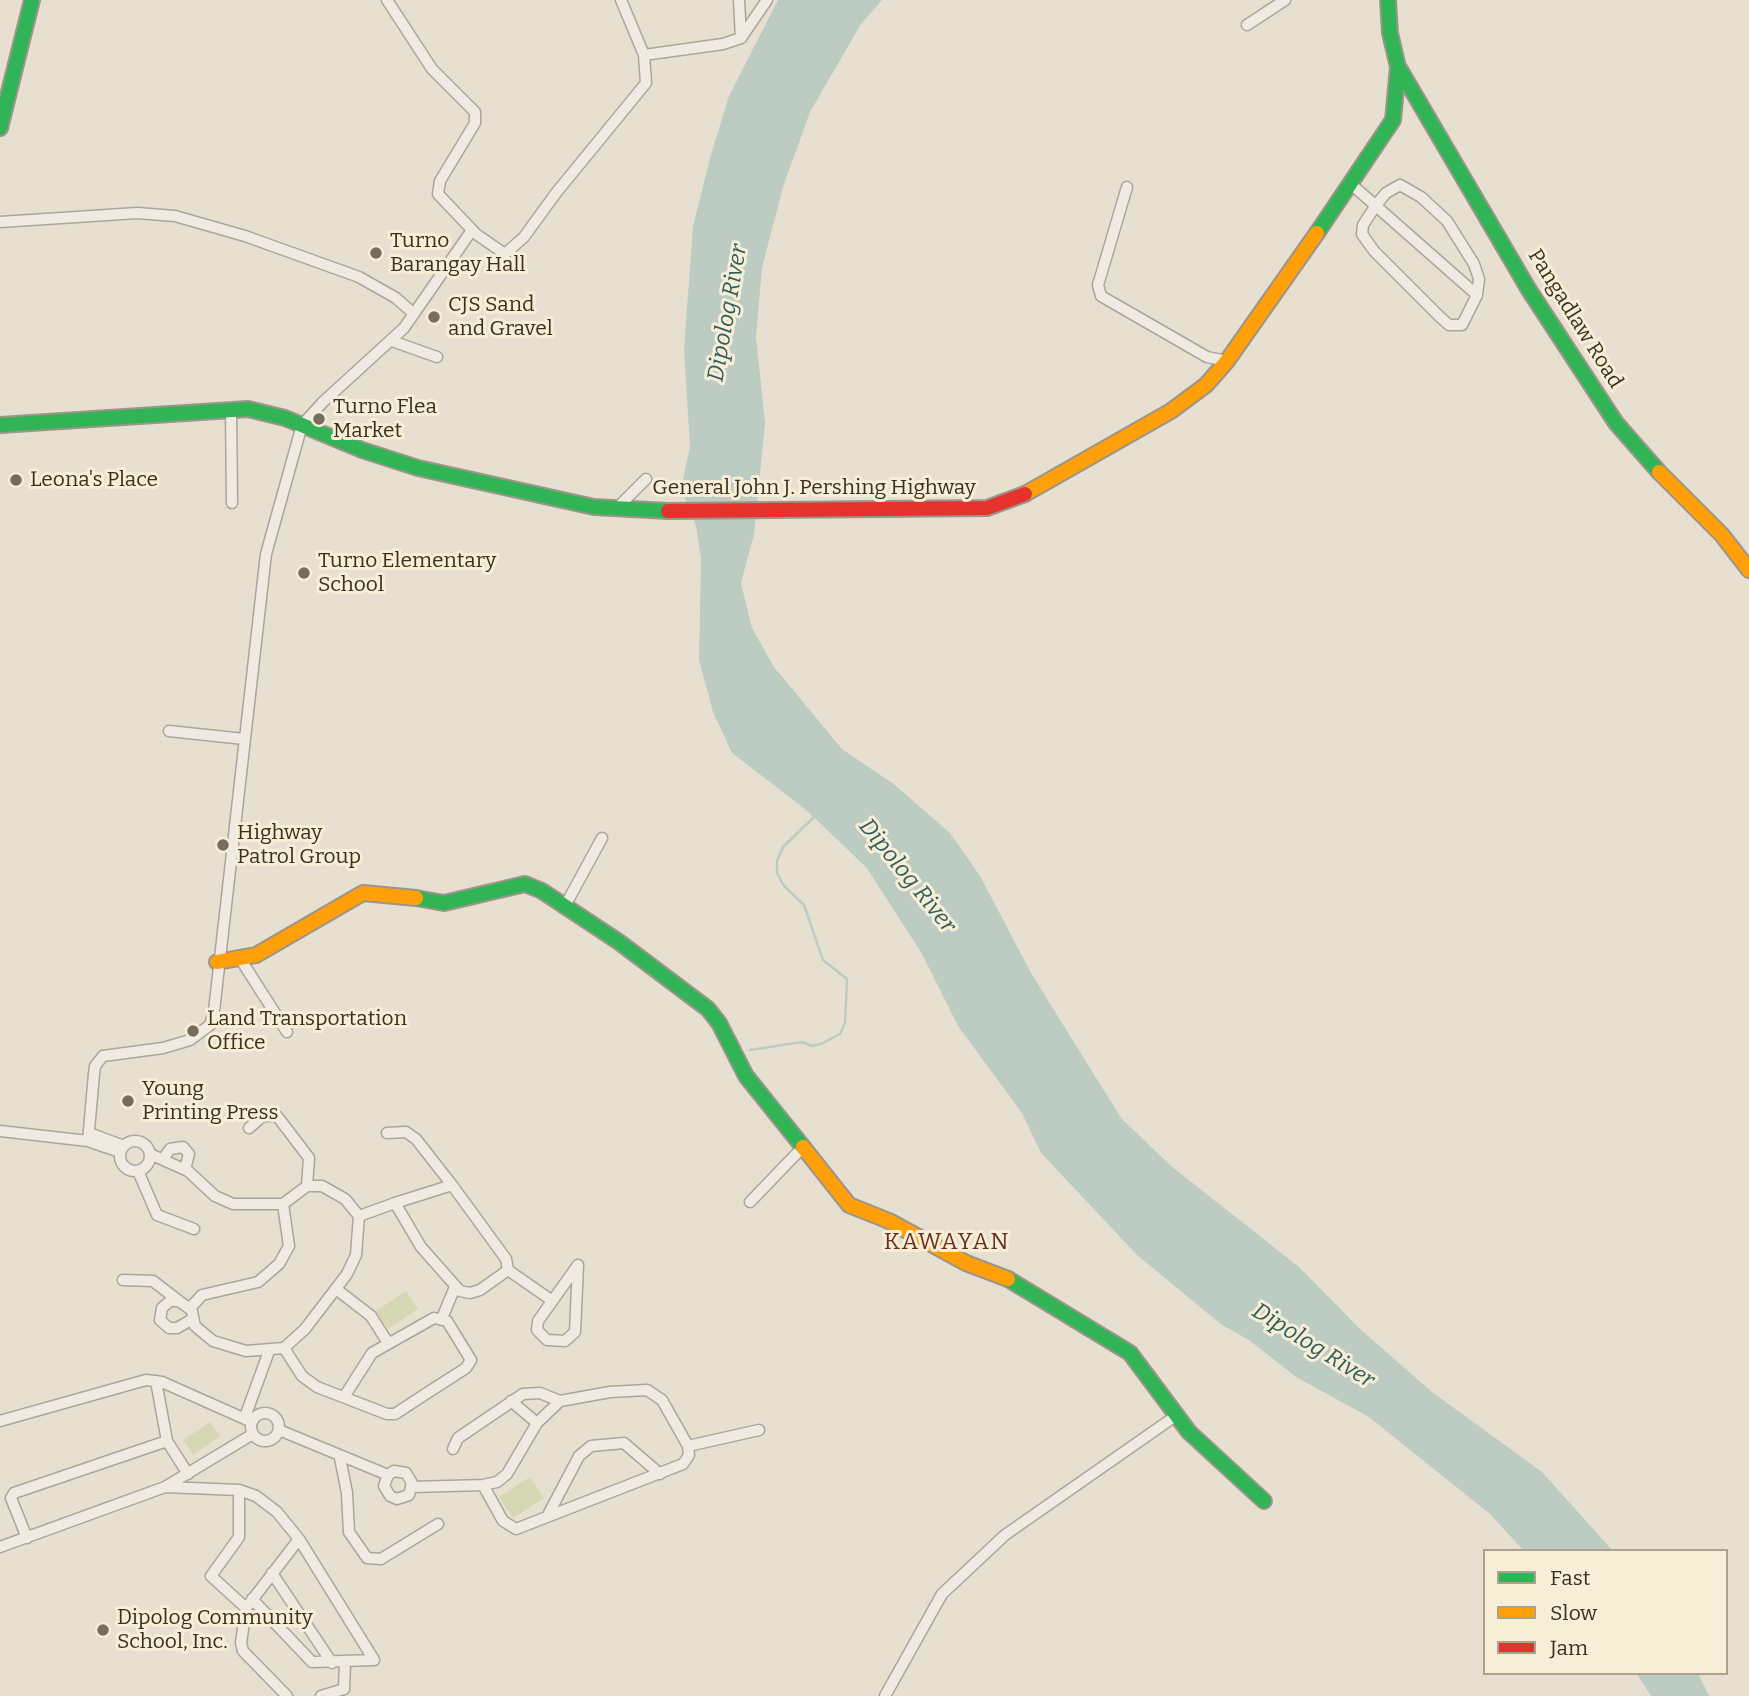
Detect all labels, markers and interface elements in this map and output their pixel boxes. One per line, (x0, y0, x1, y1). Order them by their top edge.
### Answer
place label: Turno Barangay Hall (390, 228, 526, 278)
water label: Dipolog River (702, 242, 754, 384)
marker: Turno Barangay Hall (368, 245, 384, 261)
street label: Pangadlaw Road (1522, 245, 1628, 393)
place label: CJS Sand and Gravel (448, 292, 553, 342)
marker: CJS Sand and Gravel (426, 309, 442, 325)
place label: Turno Flea Market (333, 394, 437, 444)
marker: Turno Flea Market (311, 411, 327, 427)
place label: Leona's Place (30, 467, 158, 493)
marker: Leona's Place (8, 472, 24, 488)
street label: General John J. Pershing Highway (652, 475, 976, 501)
place label: Turno Elementary School (318, 548, 496, 598)
marker: Turno Elementary School (296, 565, 312, 581)
water label: Dipolog River (853, 813, 961, 939)
place label: Highway Patrol Group (237, 820, 361, 870)
marker: Highway Patrol Group (215, 837, 231, 853)
place label: Land Transportation Office (207, 1006, 407, 1056)
marker: Land Transportation Office (185, 1023, 201, 1039)
place label: Young Printing Press (142, 1076, 279, 1126)
marker: Young Printing Press (120, 1093, 136, 1109)
district label: KAWAYAN (885, 1229, 1009, 1257)
water label: Dipolog River (1247, 1298, 1379, 1394)
legend (1483, 1549, 1728, 1675)
text: Fast (1550, 1565, 1590, 1591)
text: Slow (1550, 1600, 1597, 1626)
place label: Dipolog Community School, Inc. (117, 1605, 313, 1655)
marker: Dipolog Community School, Inc. (95, 1622, 111, 1638)
text: Jam (1550, 1635, 1588, 1661)

